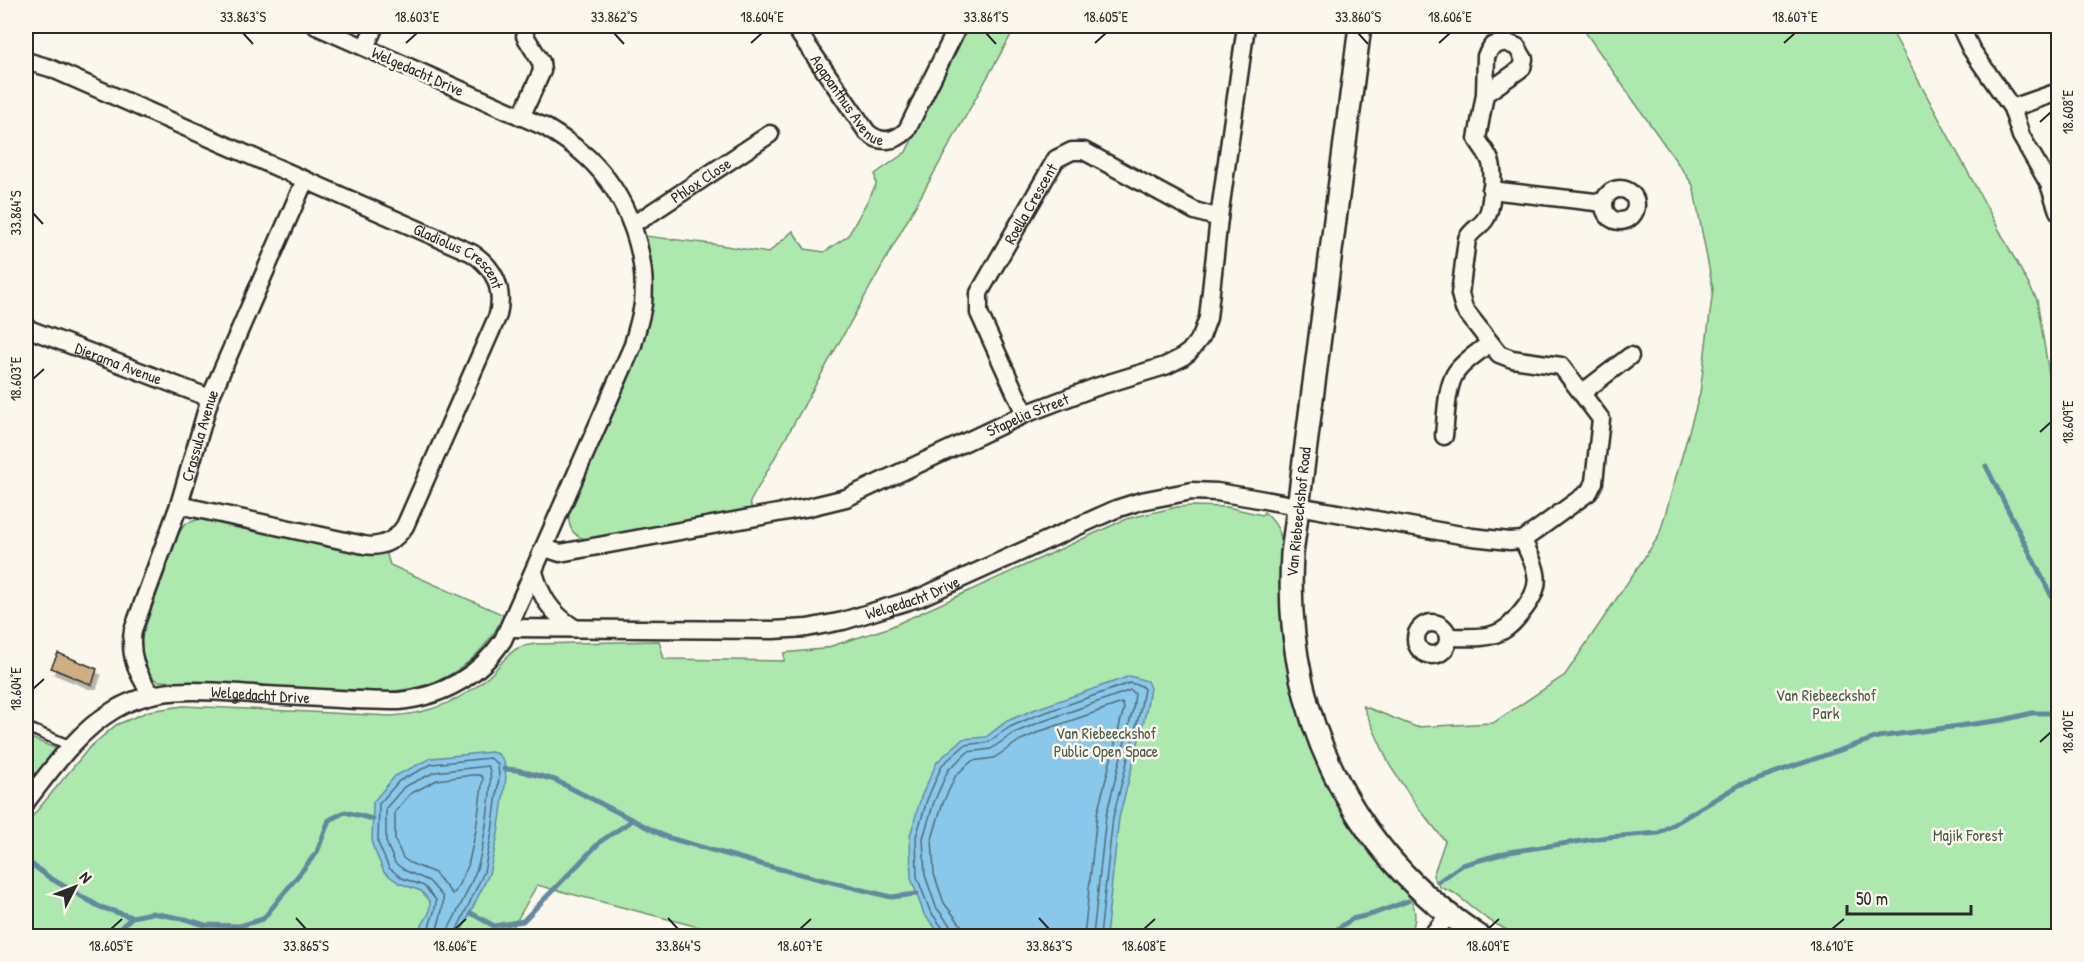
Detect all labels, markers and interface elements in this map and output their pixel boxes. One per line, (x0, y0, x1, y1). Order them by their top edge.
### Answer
text: 33.863°S (220, 6, 266, 27)
text: 18.603°E (395, 6, 440, 27)
text: 33.862°S (591, 6, 637, 27)
text: 18.604°E (740, 6, 784, 27)
text: 33.861°S (964, 6, 1009, 27)
text: 18.605°E (1084, 6, 1129, 27)
text: 33.860°S (1335, 6, 1381, 27)
text: 18.606°E (1428, 6, 1472, 27)
text: 18.607°E (1772, 6, 1818, 27)
street label: Welgedacht Drive (368, 41, 468, 101)
street label: Agapanthus Avenue (806, 50, 887, 151)
text: 18.608°E (2057, 89, 2078, 134)
street label: Phlox Close (666, 152, 736, 208)
street label: Roella Crescent (998, 159, 1062, 248)
text: 33.864°S (5, 190, 26, 236)
street label: Gladiolus Crescent (410, 218, 509, 292)
street label: Dierama Avenue (72, 337, 166, 390)
text: 18.603°E (5, 356, 26, 401)
street label: Crassula Avenue (175, 385, 224, 484)
street label: Stapelia Street (983, 387, 1072, 442)
text: 18.609°E (2057, 400, 2078, 444)
street label: Van Riebeeckshof Road (1280, 446, 1316, 578)
street label: Welgedacht Drive (863, 570, 964, 625)
text: 18.604°E (5, 667, 26, 711)
street label: Welgedacht Drive (211, 680, 311, 708)
park label: Van Riebeeckshof Park (1776, 684, 1877, 724)
text: 18.610°E (2057, 710, 2078, 754)
park label: Van Riebeeckshof Public Open Space (1054, 722, 1159, 762)
park label: Majik Forest (1933, 824, 2004, 846)
north arrow (45, 857, 105, 917)
text: N (75, 866, 97, 888)
scale bar (1847, 878, 1972, 916)
text: 50 m (1856, 886, 1888, 911)
text: 18.605°E (89, 935, 134, 956)
text: 33.865°S (283, 935, 329, 956)
text: 18.606°E (433, 935, 477, 956)
text: 33.864°S (655, 935, 701, 956)
text: 18.607°E (777, 935, 823, 956)
text: 33.863°S (1026, 935, 1072, 956)
text: 18.608°E (1122, 935, 1167, 956)
text: 18.609°E (1466, 935, 1510, 956)
text: 18.610°E (1810, 935, 1854, 956)

